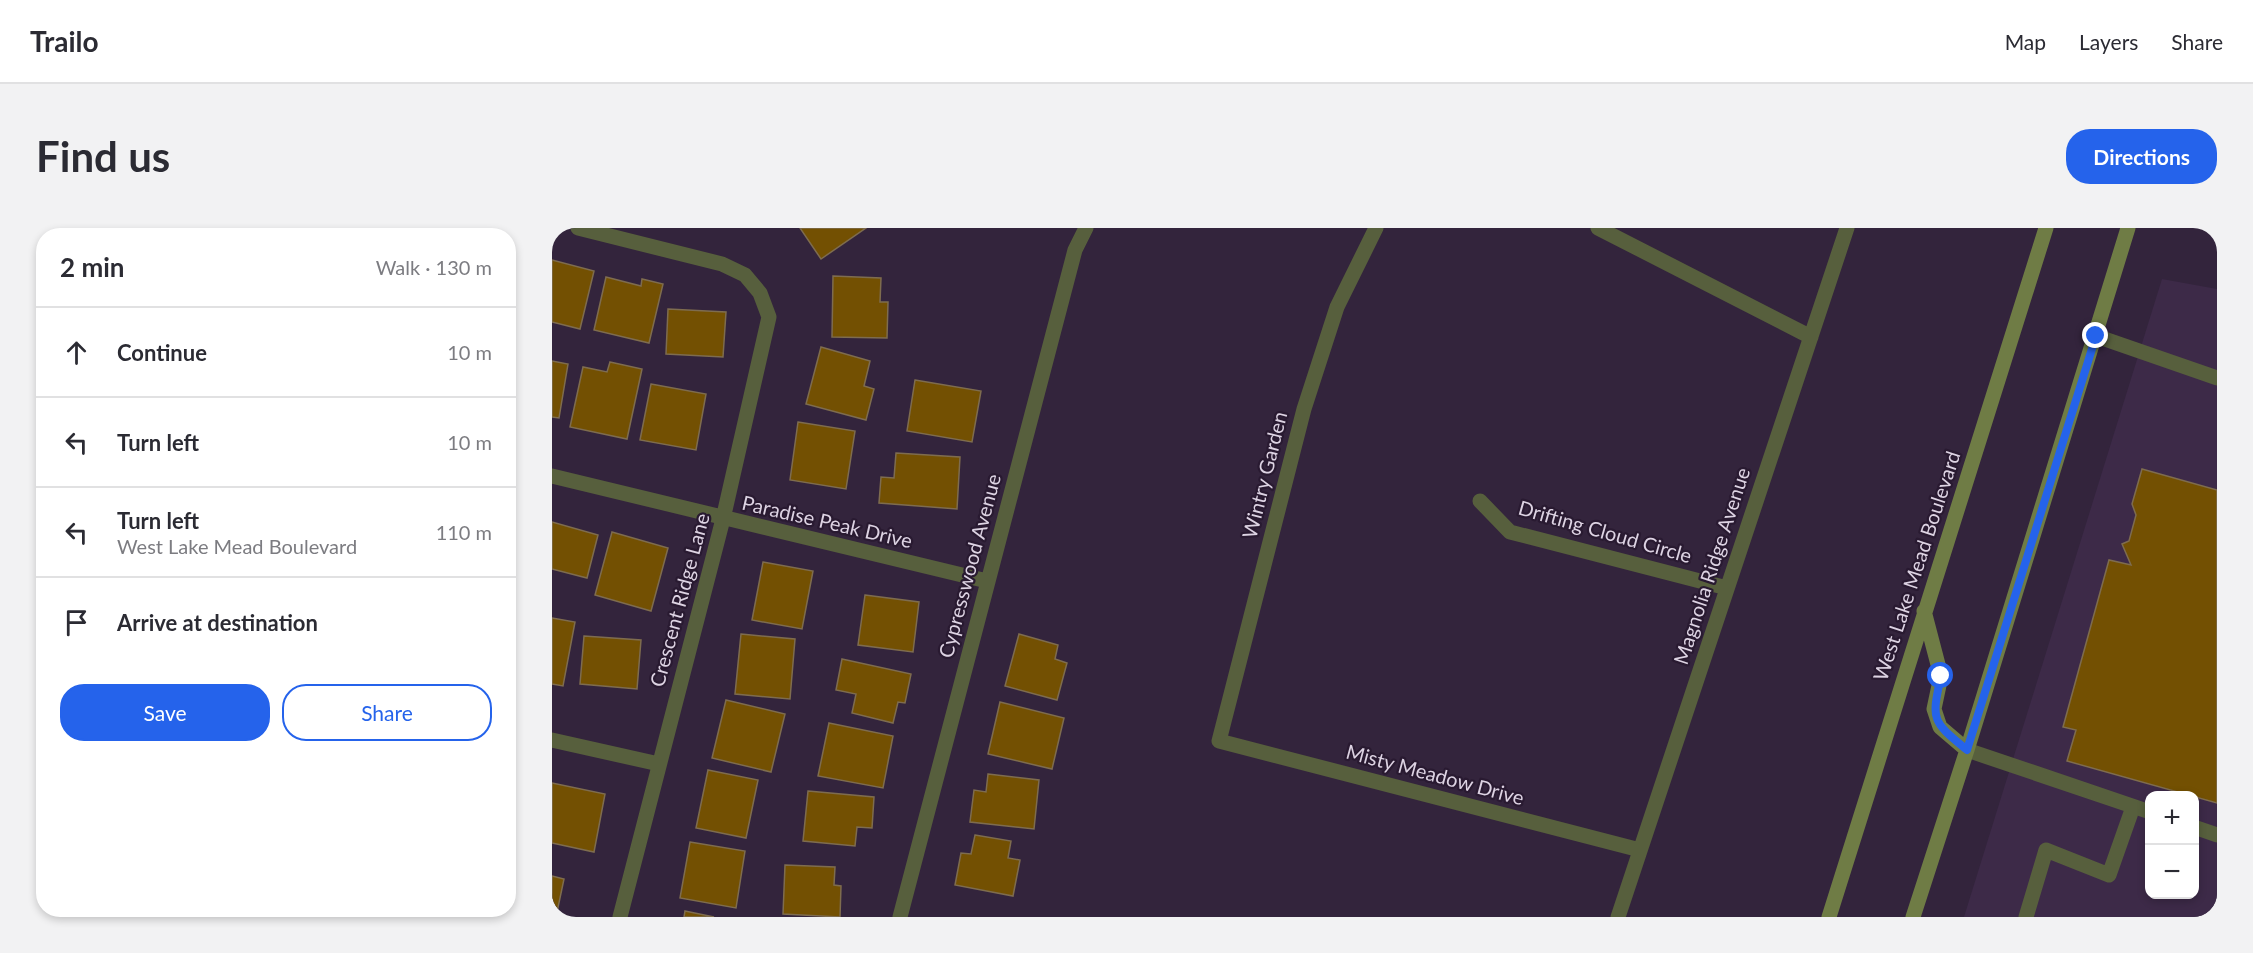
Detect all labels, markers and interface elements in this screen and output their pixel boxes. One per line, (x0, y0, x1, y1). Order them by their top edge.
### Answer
text: Trailo (30, 24, 99, 58)
text: Map (2005, 29, 2046, 54)
text: Layers (2079, 29, 2138, 54)
text: Share (2171, 29, 2223, 54)
button: Directions (2066, 129, 2217, 184)
text: Find us (36, 131, 170, 181)
text: 2 min (60, 251, 124, 283)
text: Walk · 130 m (376, 255, 492, 279)
route end (2082, 322, 2108, 348)
icon: ahead (60, 336, 93, 369)
text: Continue (117, 339, 207, 366)
text: 10 m (447, 340, 492, 364)
street label: Wintry Garden (1237, 409, 1291, 541)
icon: left (60, 426, 93, 459)
text: Turn left (117, 429, 199, 456)
text: 10 m (447, 430, 492, 454)
street label: West Lake Mead Boulevard (1868, 448, 1965, 684)
street label: Magnolia Ridge Avenue (1668, 464, 1754, 667)
street label: Cypresswood Avenue (933, 471, 1005, 660)
street label: Paradise Peak Drive (740, 490, 915, 552)
street label: Drifting Cloud Circle (1516, 495, 1695, 567)
text: Turn left (117, 507, 199, 534)
street label: Crescent Ridge Lane (644, 510, 714, 689)
icon: left (60, 516, 93, 549)
text: 110 m (436, 520, 492, 544)
text: West Lake Mead Boulevard (117, 534, 357, 558)
icon: arrive (60, 606, 93, 639)
text: Arrive at destination (117, 609, 318, 636)
route start (1927, 662, 1953, 688)
button: Save (60, 684, 270, 741)
button: Share (282, 684, 492, 741)
street label: Misty Meadow Drive (1344, 739, 1527, 809)
map controls (2145, 791, 2199, 899)
button: + (2145, 791, 2199, 845)
button: − (2145, 845, 2199, 899)

